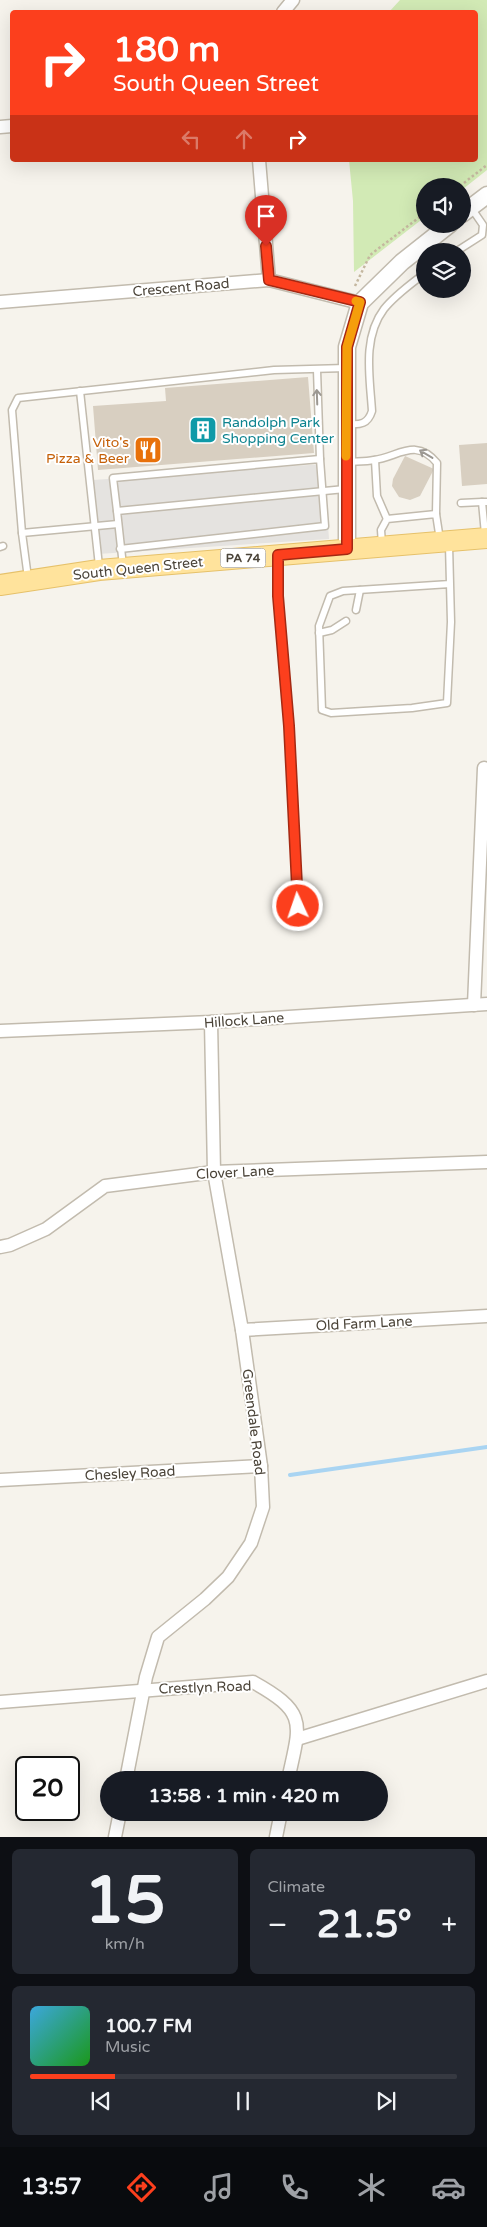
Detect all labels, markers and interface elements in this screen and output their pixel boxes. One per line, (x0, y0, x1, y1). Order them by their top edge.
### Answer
text: 180 m (113, 29, 220, 71)
icon: right (30, 30, 95, 95)
text: South Queen Street (113, 71, 319, 97)
icon: left (177, 125, 205, 153)
icon: ahead (230, 125, 258, 153)
icon: right (283, 125, 311, 153)
map controls (416, 178, 471, 298)
button: sound (416, 178, 471, 233)
pin (245, 195, 287, 246)
icon: arrive (252, 202, 280, 230)
button: layers (416, 243, 471, 298)
street label: Crescent Road (132, 275, 230, 300)
one-way arrow (313, 389, 322, 405)
place label: Randolph Park Shopping Center (222, 414, 335, 447)
building icon: Randolph Park Shopping Center (188, 415, 218, 445)
place label: Vito's Pizza & Beer (46, 434, 130, 467)
restaurant icon: Vito's Pizza & Beer (133, 435, 163, 465)
one-way arrow (419, 448, 433, 458)
road number: PA 74 (220, 548, 266, 568)
street label: South Queen Street (72, 553, 205, 584)
position arrow (271, 879, 323, 931)
street label: Hillock Lane (203, 1009, 285, 1032)
street label: Clover Lane (196, 1162, 275, 1183)
street label: Old Farm Lane (315, 1312, 413, 1335)
street label: Greendale Road (239, 1368, 268, 1476)
street label: Chesley Road (84, 1463, 176, 1484)
street label: Crestlyn Road (158, 1677, 252, 1698)
speed limit sign: 20 (15, 1756, 80, 1821)
text: 13:58 · 1 min · 420 m (148, 1785, 340, 1807)
text: 15 (84, 1862, 166, 1941)
text: Climate (268, 1877, 325, 1897)
text: 21.5° (317, 1902, 412, 1948)
text: − (268, 1908, 287, 1942)
text: + (441, 1908, 457, 1942)
text: km/h (105, 1934, 145, 1954)
text: 100.7 FM (105, 2015, 192, 2037)
text: Music (105, 2037, 150, 2057)
icon: previous (87, 2087, 115, 2115)
icon: pause (229, 2087, 257, 2115)
icon: next (372, 2087, 400, 2115)
icon: directions (124, 2170, 159, 2205)
icon: music (201, 2170, 236, 2205)
icon: phone (277, 2170, 312, 2205)
icon: climate (354, 2170, 389, 2205)
icon: car (431, 2170, 466, 2205)
text: 13:57 (21, 2174, 82, 2200)

